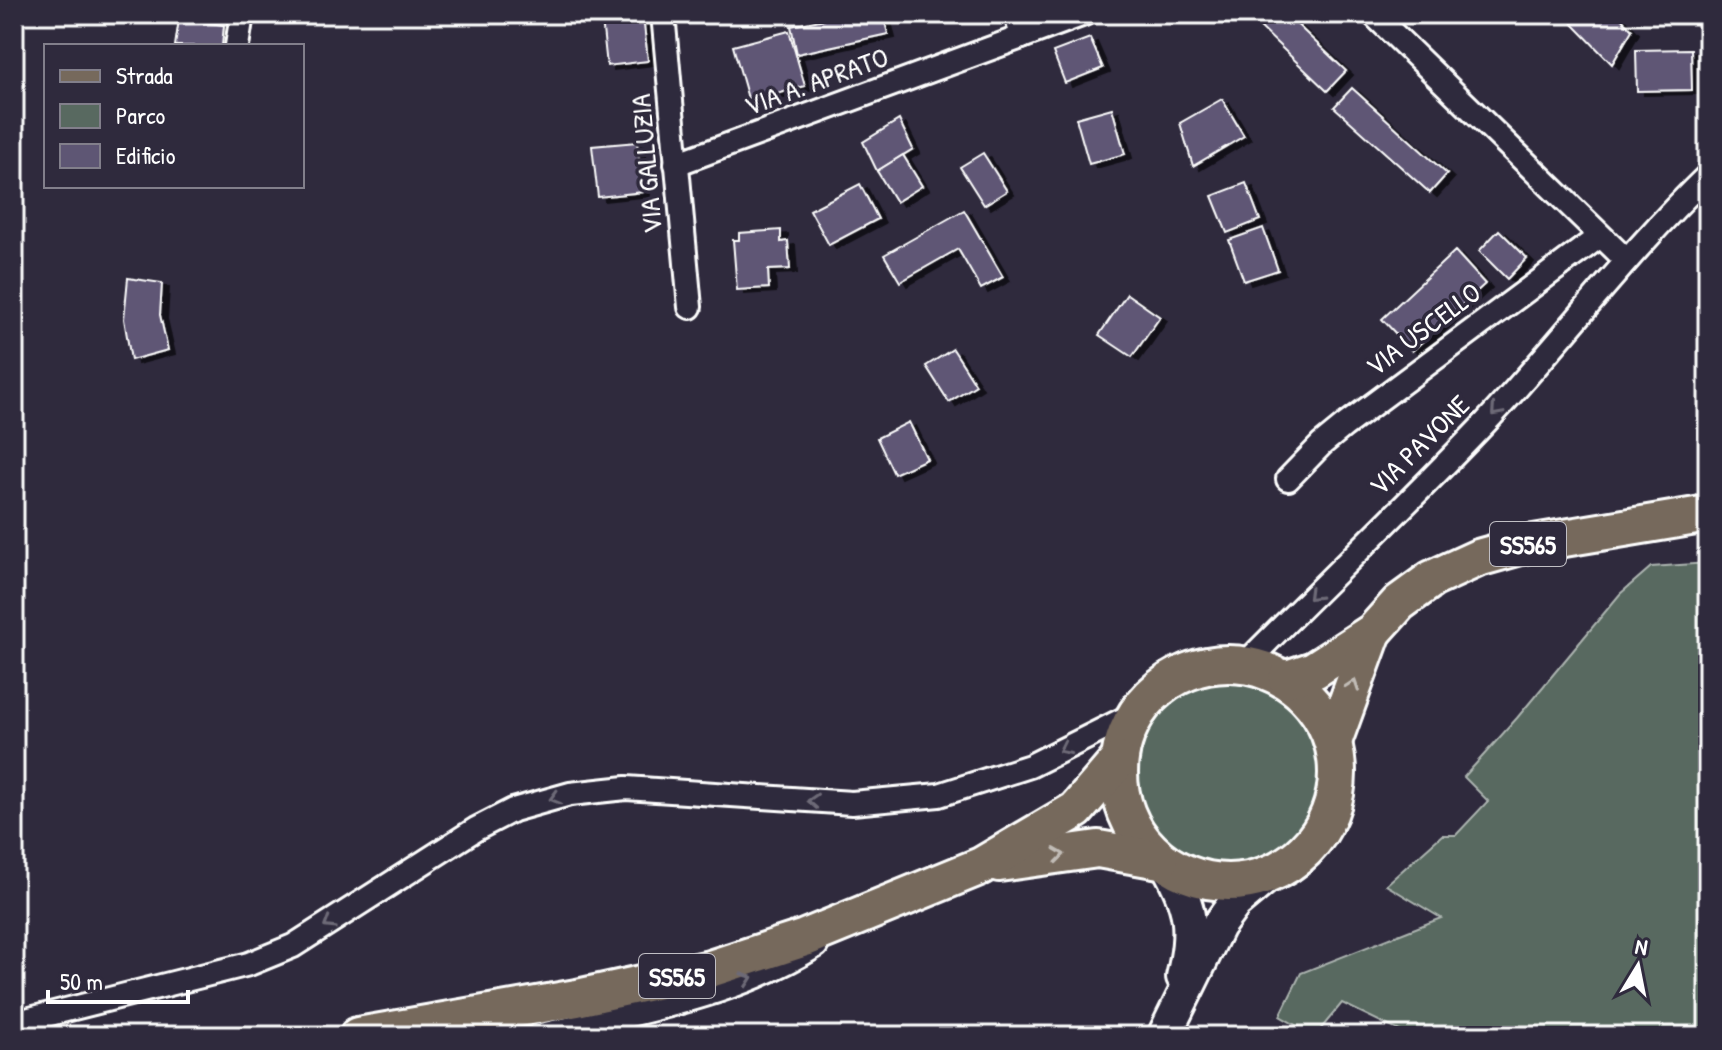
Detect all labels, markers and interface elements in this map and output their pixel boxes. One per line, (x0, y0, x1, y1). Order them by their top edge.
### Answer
street label: VIA A. APRATO (739, 37, 893, 125)
legend (44, 44, 304, 188)
text: Strada (116, 59, 173, 91)
street label: VIA GALLUZIA (621, 92, 671, 235)
text: Parco (116, 99, 166, 131)
text: Edificio (116, 139, 176, 171)
street label: VIA USCELLO (1358, 273, 1488, 385)
street label: VIA PAVONE (1360, 386, 1478, 504)
one-way arrow (1491, 401, 1505, 416)
road number: SS565 (1490, 522, 1566, 566)
one-way arrow (1308, 586, 1322, 601)
one-way arrow (1344, 679, 1360, 693)
one-way arrow (1058, 739, 1073, 755)
one-way arrow (548, 789, 562, 805)
one-way arrow (806, 793, 819, 810)
one-way arrow (1052, 847, 1065, 864)
one-way arrow (323, 915, 338, 930)
north arrow (1598, 926, 1678, 1006)
text: N (1633, 931, 1650, 962)
scale bar (48, 954, 188, 1004)
road number: SS565 (639, 954, 715, 998)
text: 50 m (60, 965, 103, 997)
one-way arrow (739, 972, 753, 989)

